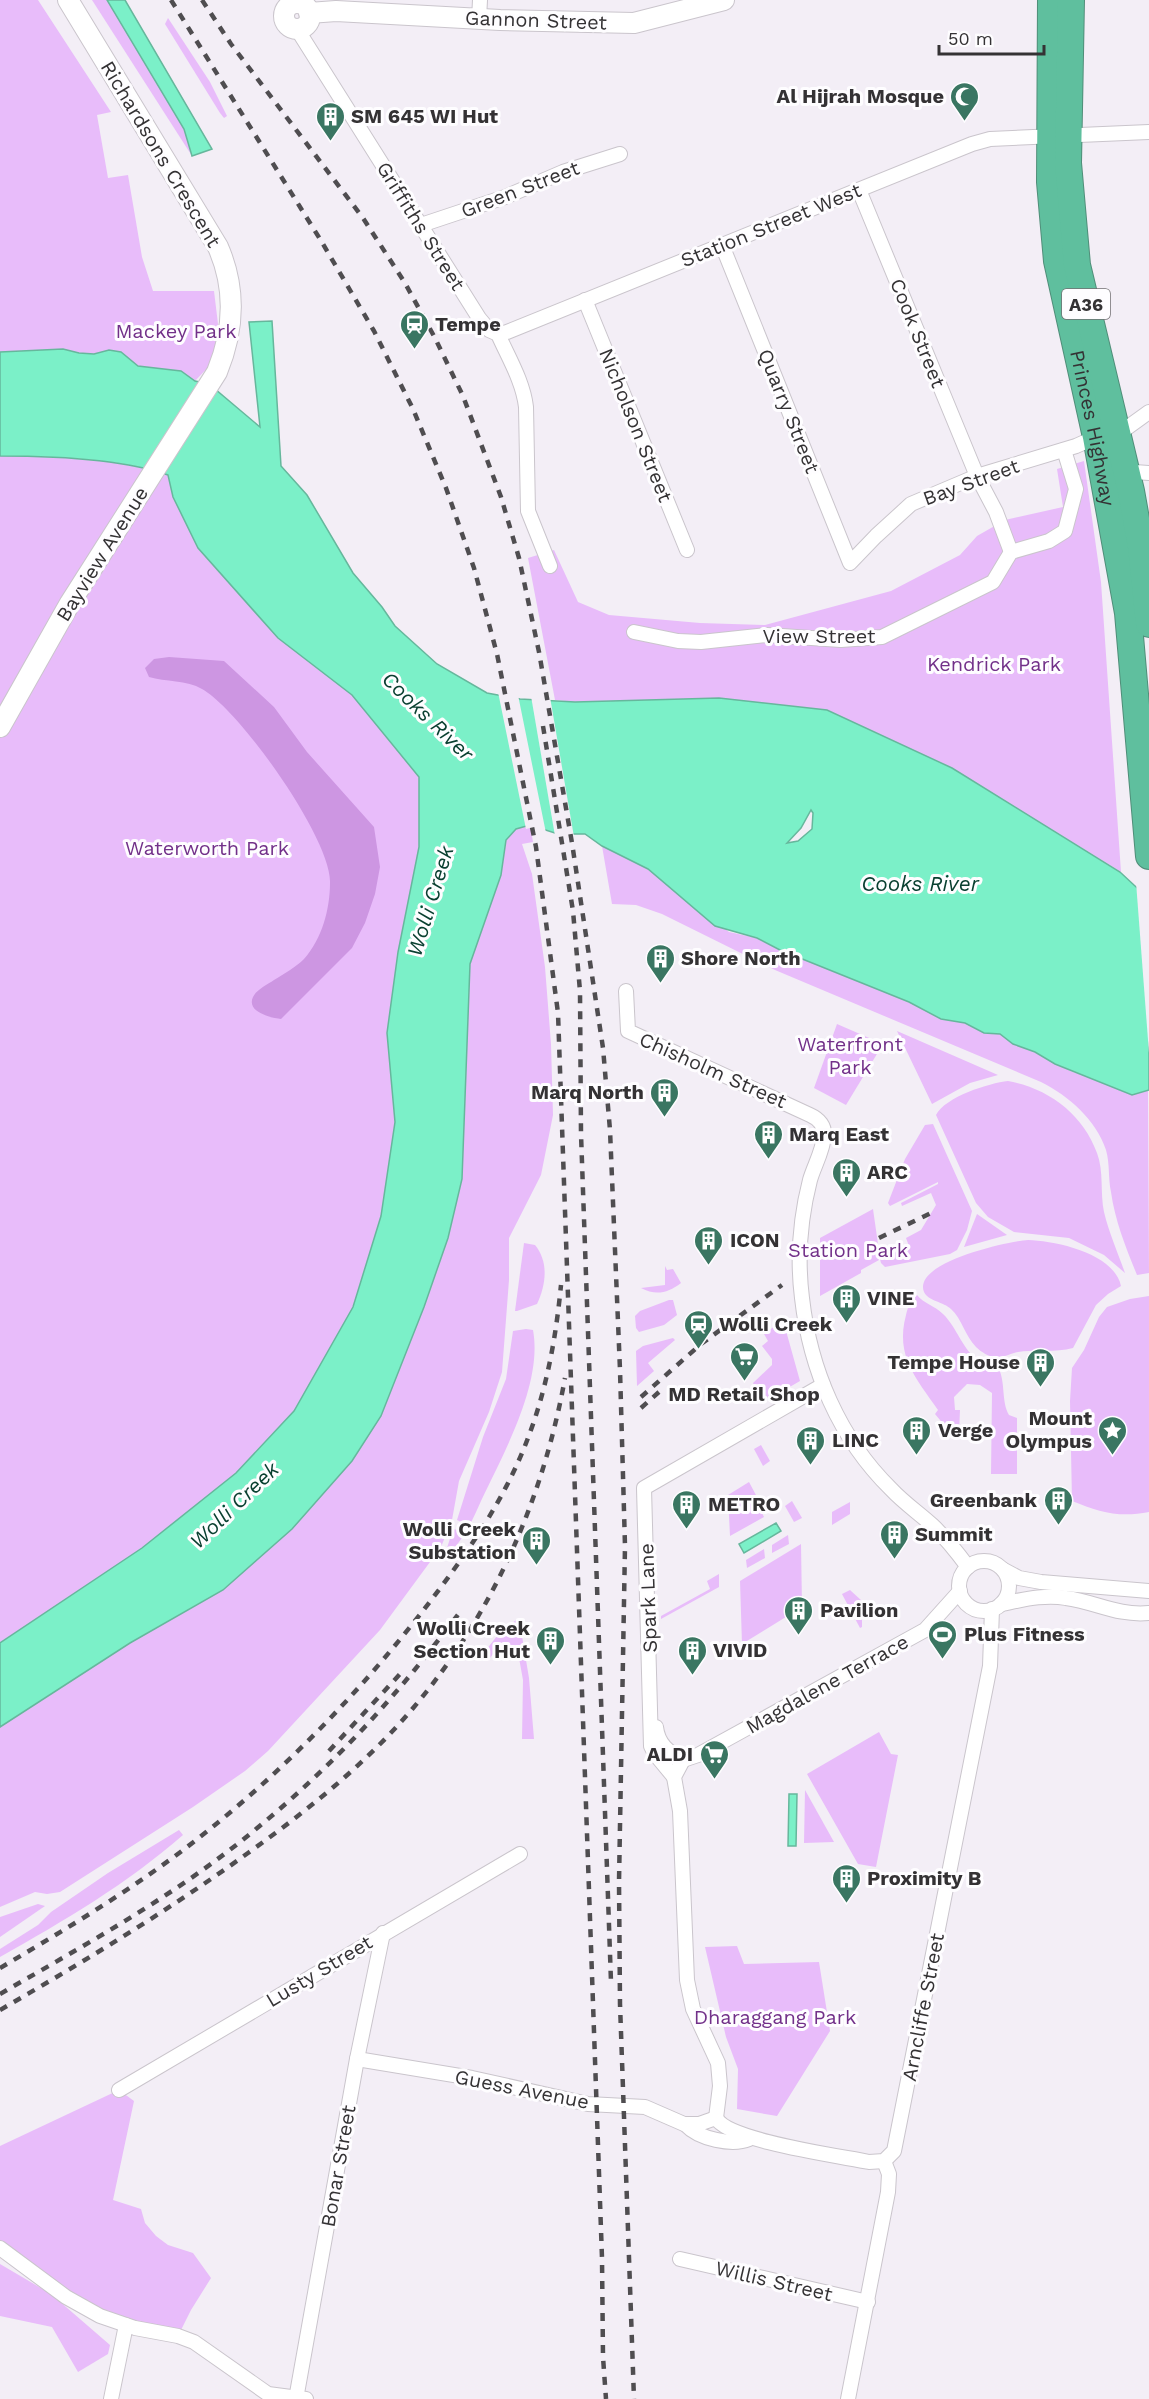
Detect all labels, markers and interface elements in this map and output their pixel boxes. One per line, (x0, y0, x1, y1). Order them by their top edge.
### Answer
street label: Gannon Street (465, 6, 608, 34)
scale bar (939, 18, 1044, 56)
text: 50 m (948, 28, 993, 49)
street label: Richardsons Crescent (96, 56, 226, 252)
mosque icon: Al Hijrah Mosque (949, 80, 981, 122)
place label: Al Hijrah Mosque (777, 84, 944, 108)
building icon: SM 645 WI Hut (314, 100, 346, 142)
place label: SM 645 WI Hut (351, 104, 498, 128)
street label: Green Street (457, 155, 583, 223)
street label: Griffiths Street (372, 157, 471, 295)
street label: Station Street West (677, 178, 865, 272)
street label: Cook Street (885, 275, 951, 392)
road number: A36 (1062, 289, 1110, 319)
station icon: Tempe (398, 308, 430, 350)
place label: Tempe (435, 312, 501, 336)
park label: Mackey Park (115, 319, 237, 343)
street label: Nicholson Street (594, 345, 678, 506)
street label: Quarry Street (753, 345, 825, 477)
street label: Princes Highway (1065, 348, 1120, 508)
street label: Bay Street (920, 453, 1023, 510)
street label: Bayview Avenue (51, 482, 153, 626)
street label: View Street (763, 624, 876, 648)
park label: Kendrick Park (927, 652, 1061, 676)
water label: Cooks River (377, 666, 480, 766)
park label: Waterworth Park (125, 836, 289, 860)
water label: Wolli Creek (401, 842, 459, 959)
water label: Cooks River (861, 871, 980, 896)
building icon: Shore North (644, 942, 676, 984)
place label: Shore North (681, 946, 801, 970)
street label: Chisholm Street (636, 1027, 791, 1113)
park label: Waterfront Park (797, 1032, 903, 1079)
building icon: Marq North (649, 1076, 681, 1118)
place label: Marq North (531, 1080, 644, 1104)
building icon: Marq East (752, 1118, 784, 1160)
place label: Marq East (789, 1122, 889, 1146)
building icon: ARC (830, 1156, 862, 1198)
place label: ARC (867, 1160, 908, 1184)
building icon: ICON (693, 1224, 725, 1266)
place label: ICON (730, 1228, 780, 1252)
park label: Station Park (788, 1238, 908, 1262)
building icon: VINE (830, 1282, 862, 1324)
place label: VINE (867, 1286, 914, 1310)
station icon: Wolli Creek (682, 1308, 714, 1350)
place label: Wolli Creek (719, 1312, 833, 1336)
supermarket icon: MD Retail Shop (728, 1340, 760, 1382)
building icon: Tempe House (1025, 1346, 1057, 1388)
place label: Tempe House (887, 1350, 1020, 1374)
place label: MD Retail Shop (668, 1382, 820, 1406)
place label: Mount Olympus (1005, 1406, 1092, 1453)
building icon: Verge (901, 1414, 933, 1456)
place icon: Mount Olympus (1097, 1414, 1129, 1456)
place label: Verge (938, 1418, 993, 1442)
building icon: LINC (795, 1424, 827, 1466)
place label: LINC (832, 1428, 879, 1452)
water label: Wolli Creek (184, 1456, 284, 1554)
building icon: Greenbank (1042, 1484, 1074, 1526)
building icon: METRO (671, 1488, 703, 1530)
place label: Greenbank (930, 1488, 1038, 1512)
place label: METRO (708, 1492, 780, 1516)
place label: Wolli Creek Substation (403, 1517, 517, 1564)
building icon: Summit (878, 1518, 910, 1560)
place label: Summit (915, 1522, 993, 1546)
building icon: Wolli Creek Substation (521, 1524, 553, 1566)
street label: Spark Lane (634, 1543, 662, 1653)
building icon: Pavilion (783, 1594, 815, 1636)
place label: Pavilion (820, 1598, 898, 1622)
place label: Wolli Creek Section Hut (414, 1616, 531, 1663)
sports icon: Plus Fitness (927, 1618, 959, 1660)
place label: Plus Fitness (964, 1622, 1085, 1646)
building icon: Wolli Creek Section Hut (535, 1624, 567, 1666)
street label: Magdalene Terrace (742, 1629, 912, 1739)
building icon: VIVID (676, 1634, 708, 1676)
place label: VIVID (713, 1638, 767, 1662)
supermarket icon: ALDI (698, 1738, 730, 1780)
place label: ALDI (647, 1742, 693, 1766)
building icon: Proximity B (830, 1862, 862, 1904)
place label: Proximity B (867, 1866, 981, 1890)
street label: Lusty Street (261, 1930, 377, 2012)
street label: Arncliffe Street (897, 1930, 949, 2083)
park label: Dharaggang Park (694, 2005, 856, 2029)
street label: Guess Avenue (453, 2064, 591, 2114)
street label: Bonar Street (315, 2103, 361, 2229)
street label: Willis Street (713, 2256, 836, 2306)

